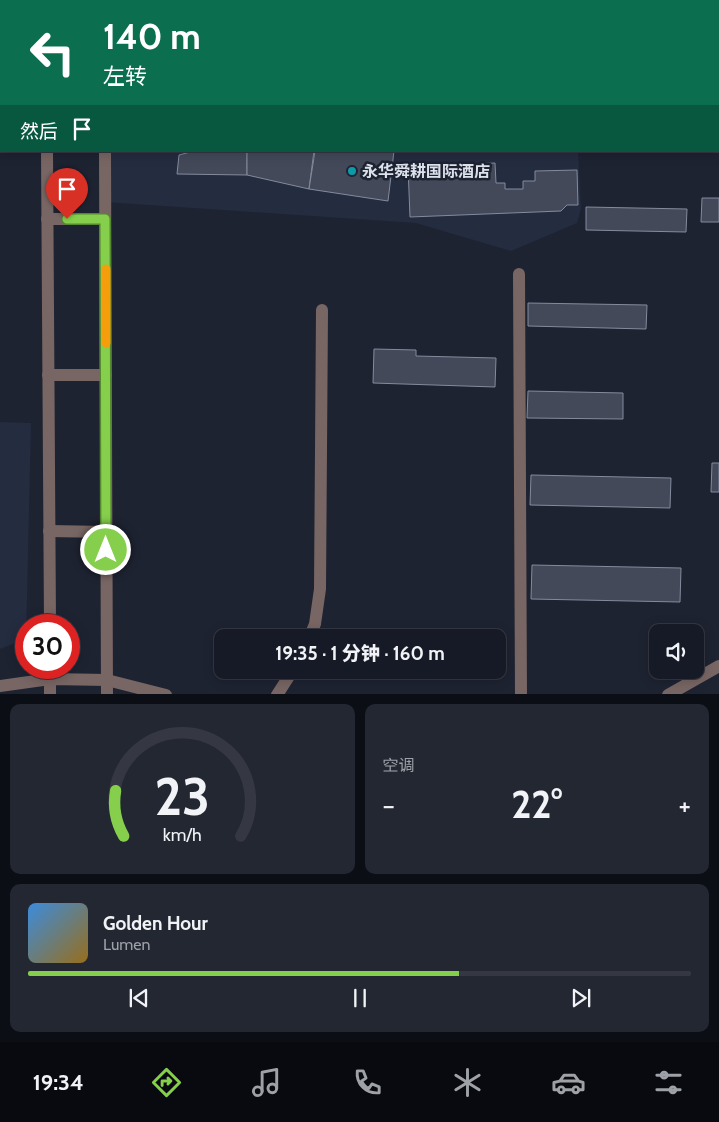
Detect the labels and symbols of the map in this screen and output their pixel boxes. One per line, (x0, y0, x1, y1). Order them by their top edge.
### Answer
place label: 永华舜耕国际酒店 (362, 162, 490, 181)
marker: 永华舜耕国际酒店 (346, 165, 358, 177)
pin (46, 168, 88, 219)
position arrow (79, 523, 131, 575)
speed limit sign: 30 (15, 614, 80, 679)

